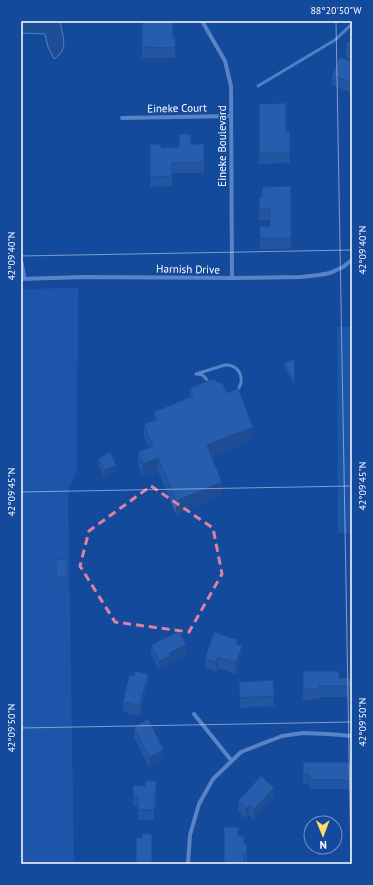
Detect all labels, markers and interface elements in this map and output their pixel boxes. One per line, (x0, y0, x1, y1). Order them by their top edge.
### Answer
text: 88°20'50"W (310, 4, 362, 17)
street label: Eineke Court (147, 100, 207, 116)
street label: Eineke Boulevard (215, 105, 229, 187)
text: 42°09'40"N (356, 225, 369, 275)
text: 42°09'40"N (5, 231, 18, 281)
street label: Harnish Drive (156, 261, 220, 277)
text: 42°09'45"N (356, 461, 369, 511)
text: 42°09'45"N (5, 467, 18, 517)
text: 42°09'50"N (356, 697, 369, 747)
text: 42°09'50"N (5, 703, 18, 753)
north arrow (303, 815, 343, 855)
text: N (319, 838, 327, 852)

